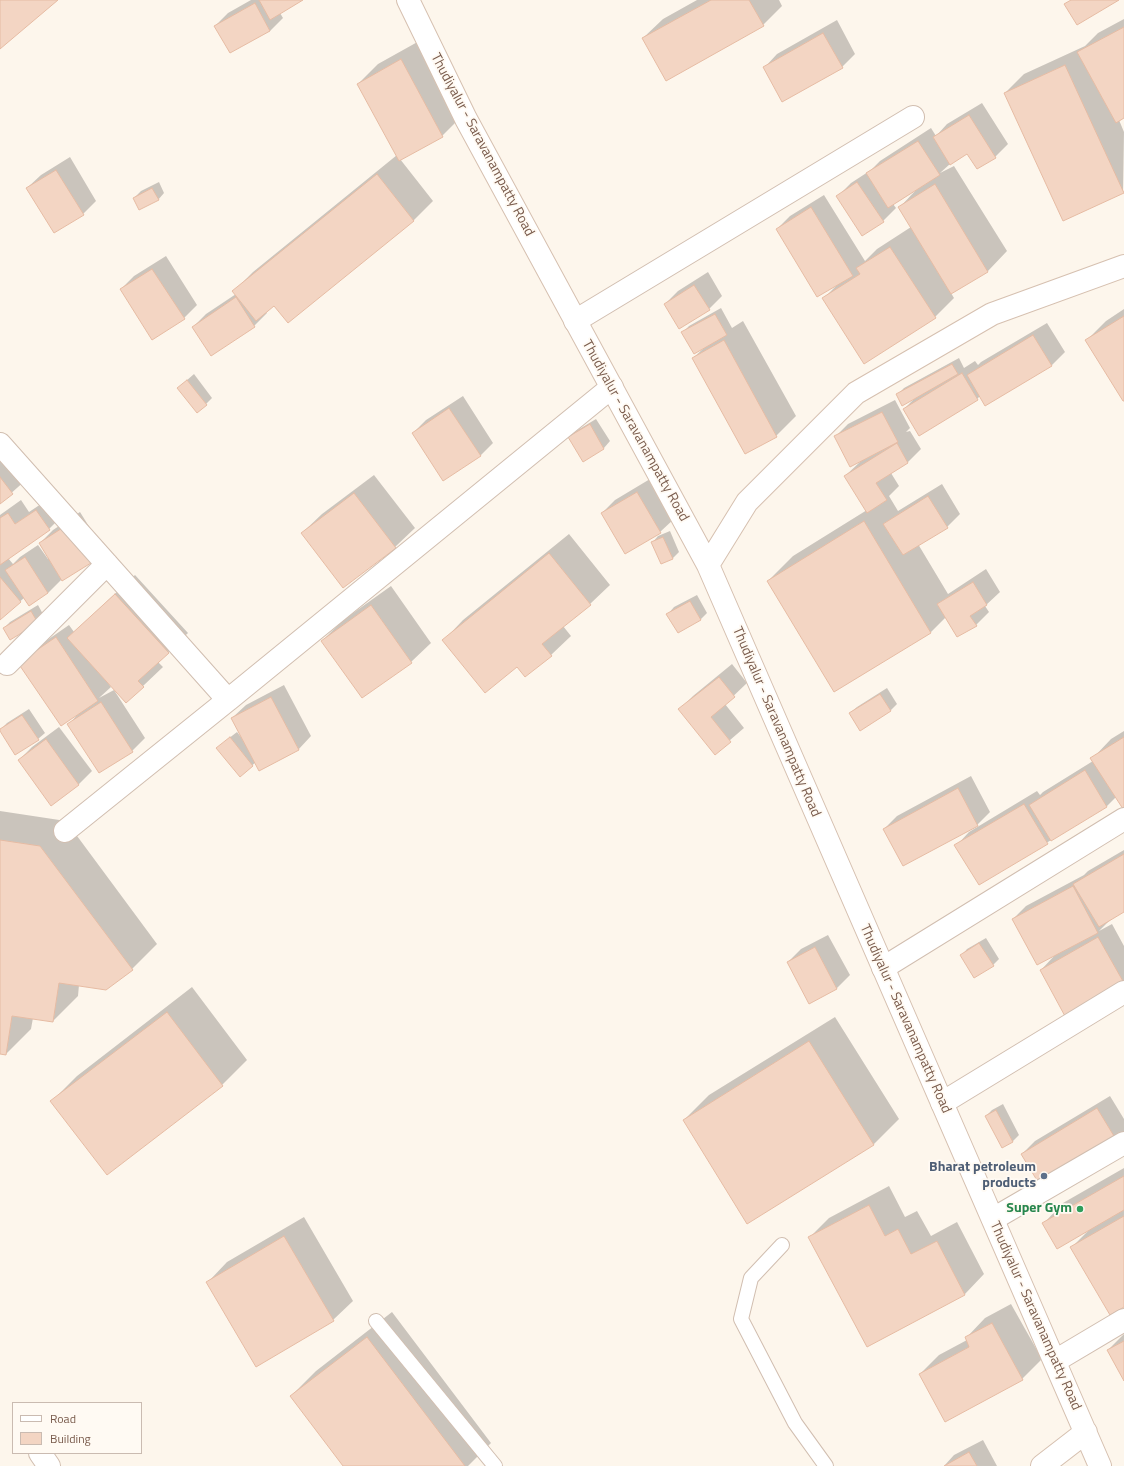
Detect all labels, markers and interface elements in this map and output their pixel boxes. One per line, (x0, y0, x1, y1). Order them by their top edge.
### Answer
street label: Thudiyalur - Saravanampatty Road (426, 51, 538, 239)
street label: Thudiyalur - Saravanampatty Road (578, 337, 692, 525)
street label: Thudiyalur - Saravanampatty Road (728, 624, 824, 820)
street label: Thudiyalur - Saravanampatty Road (856, 922, 954, 1116)
place label: Bharat petroleum products (929, 1160, 1036, 1192)
marker: Bharat petroleum products (1039, 1171, 1049, 1181)
place label: Super Gym (1006, 1201, 1072, 1217)
marker: Super Gym (1075, 1204, 1085, 1214)
street label: Thudiyalur - Saravanampatty Road (986, 1219, 1084, 1413)
legend (12, 1402, 142, 1454)
text: Road (50, 1409, 76, 1428)
text: Building (50, 1429, 91, 1448)

